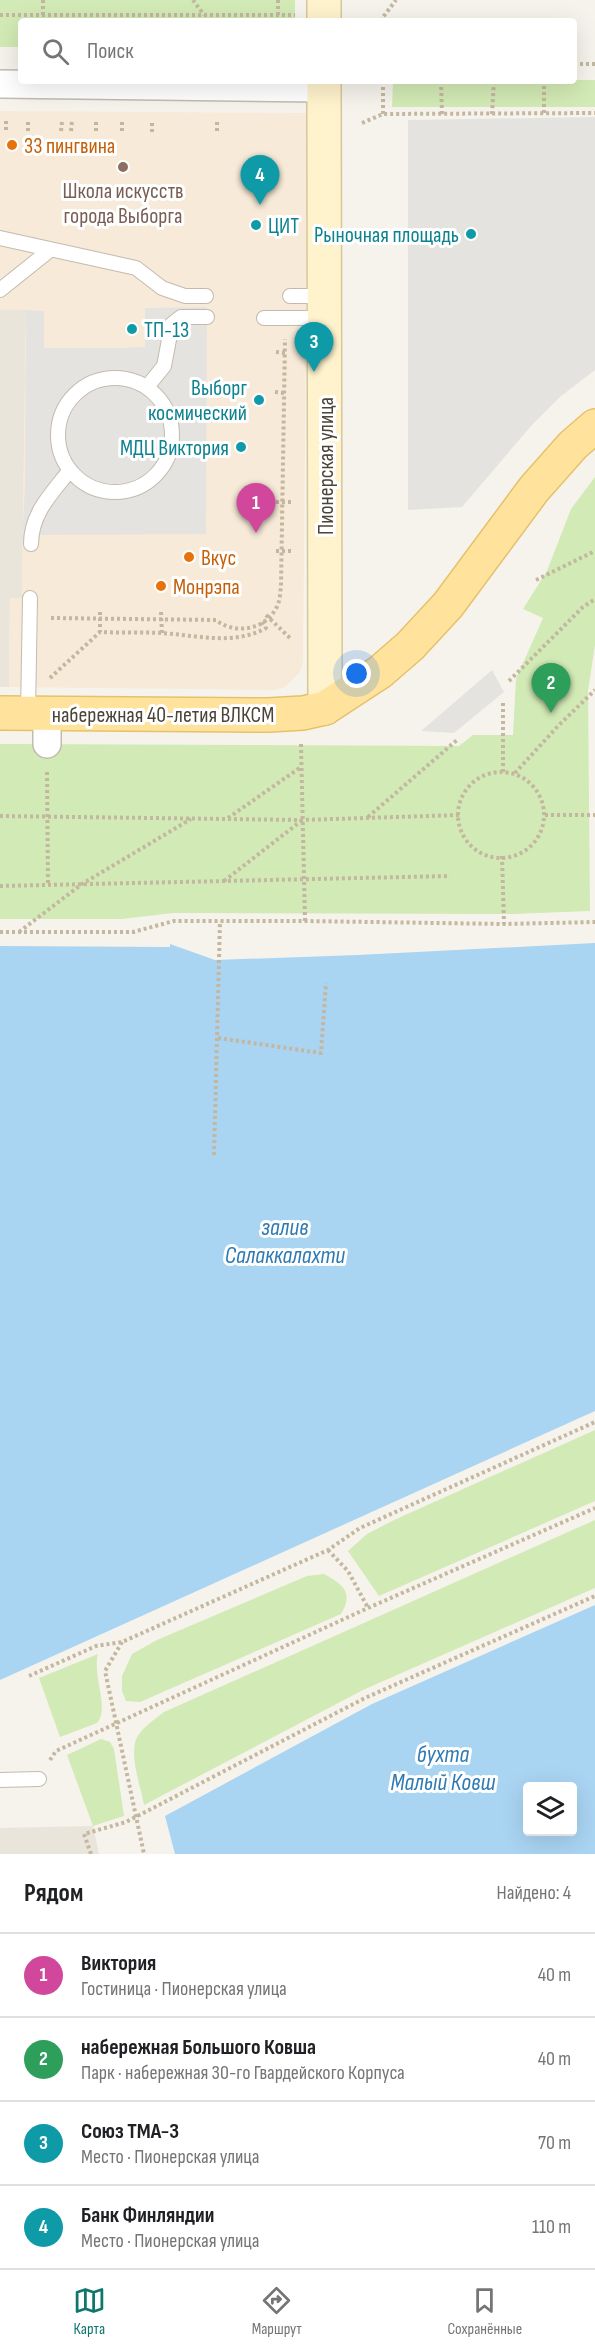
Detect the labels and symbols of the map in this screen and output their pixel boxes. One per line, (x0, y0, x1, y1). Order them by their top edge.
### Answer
place label: 33 пингвина (24, 133, 115, 160)
marker: 33 пингвина (5, 138, 19, 152)
pin: 4 (240, 156, 280, 205)
marker: Школа искусств города Выборга (116, 160, 130, 174)
place label: Школа искусств города Выборга (63, 178, 183, 230)
place label: ЦИТ (268, 213, 299, 240)
marker: ЦИТ (249, 218, 263, 232)
place label: Рыночная площадь (314, 222, 459, 249)
marker: Рыночная площадь (464, 227, 478, 241)
place label: ТП-13 (144, 317, 189, 344)
marker: ТП-13 (125, 322, 139, 336)
pin: 3 (294, 322, 334, 372)
place label: Выборг космический (148, 375, 247, 427)
marker: Выборг космический (252, 393, 266, 407)
street label: Пионерская улица (313, 397, 340, 535)
place label: МДЦ Виктория (120, 435, 229, 462)
marker: МДЦ Виктория (234, 440, 248, 454)
pin: 1 (236, 484, 276, 533)
place label: Вкус (201, 545, 236, 572)
marker: Вкус (182, 550, 196, 564)
place label: Монрэпа (173, 574, 240, 601)
marker: Монрэпа (154, 579, 168, 593)
your location (342, 659, 371, 688)
pin: 2 (532, 664, 570, 713)
street label: набережная 40-летия ВЛКСМ (52, 702, 274, 729)
water label: залив Салаккалахти (225, 1213, 345, 1270)
water label: бухта Малый Ковш (391, 1740, 496, 1797)

